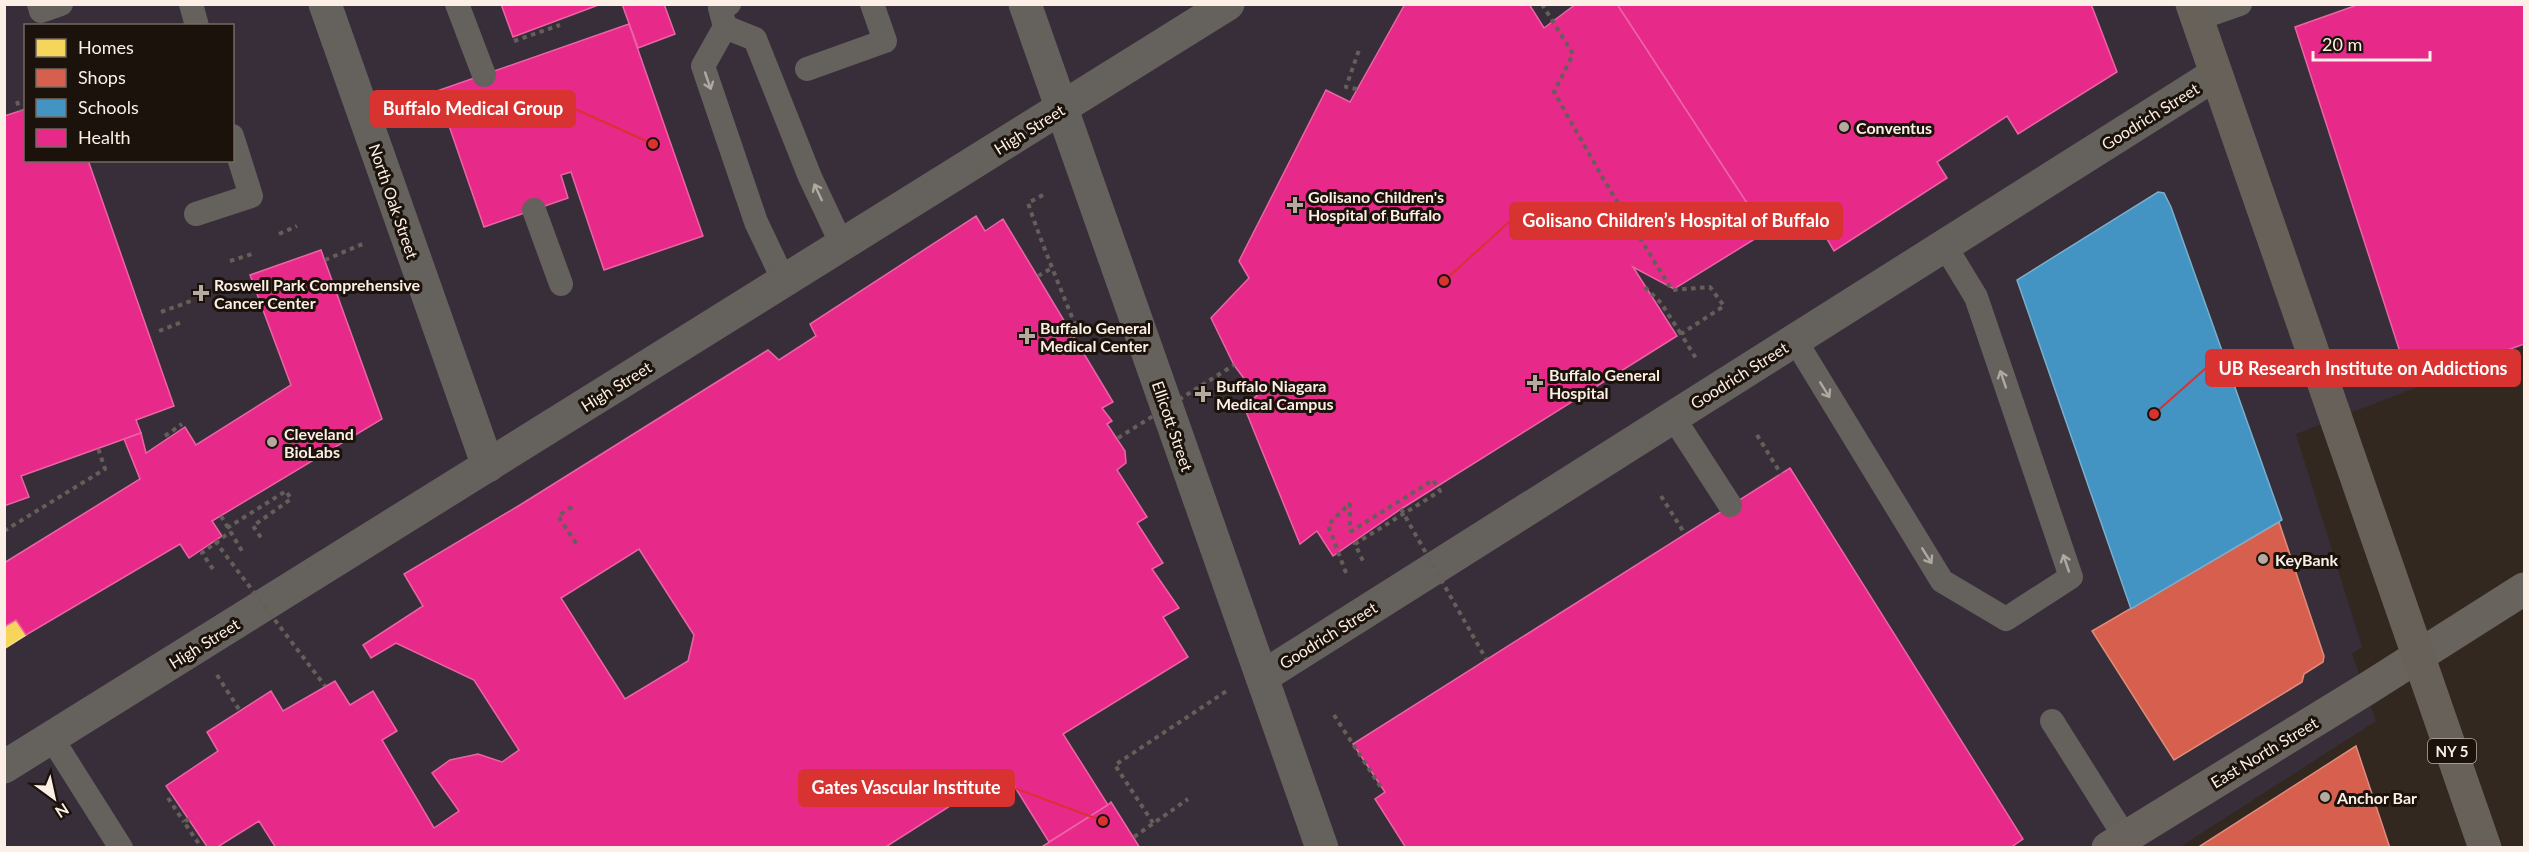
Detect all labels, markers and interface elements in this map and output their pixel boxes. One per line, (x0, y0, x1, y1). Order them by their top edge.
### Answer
legend (24, 24, 234, 162)
scale bar (2313, 24, 2430, 62)
text: 20 m (2322, 33, 2362, 55)
text: Homes (78, 36, 134, 58)
text: Shops (78, 66, 126, 88)
one-way arrow (703, 71, 714, 90)
street label: Goodrich Street (2098, 78, 2202, 154)
callout: Buffalo Medical Group (371, 91, 575, 127)
text: Schools (78, 96, 139, 118)
text: Buffalo Medical Group (383, 97, 563, 119)
street label: High Street (990, 100, 1068, 158)
place label: Conventus (1856, 118, 1932, 137)
marker: Conventus (1837, 120, 1851, 134)
text: Health (78, 126, 131, 148)
street label: North Oak Street (365, 141, 423, 261)
one-way arrow (811, 183, 823, 201)
place label: Golisano Children's Hospital of Buffalo (1308, 187, 1444, 224)
marker: Golisano Children's Hospital of Buffalo (1286, 196, 1304, 214)
callout: Golisano Children’s Hospital of Buffalo (1510, 203, 1842, 239)
text: Golisano Children’s Hospital of Buffalo (1522, 209, 1830, 231)
place label: Roswell Park Comprehensive Cancer Center (214, 275, 421, 312)
marker: Roswell Park Comprehensive Cancer Center (192, 284, 210, 302)
place label: Buffalo General Medical Center (1040, 318, 1151, 355)
marker: Buffalo General Medical Center (1018, 327, 1036, 345)
street label: Goodrich Street (1687, 337, 1791, 413)
callout: UB Research Institute on Addictions (2206, 350, 2520, 386)
street label: High Street (577, 357, 655, 415)
text: UB Research Institute on Addictions (2218, 357, 2508, 379)
place label: Buffalo General Hospital (1549, 365, 1660, 402)
one-way arrow (1997, 370, 2008, 389)
marker: Buffalo General Hospital (1526, 374, 1544, 392)
place label: Buffalo Niagara Medical Campus (1216, 376, 1334, 413)
street label: Ellicott Street (1149, 378, 1197, 474)
one-way arrow (1820, 381, 1832, 398)
marker: Buffalo Niagara Medical Campus (1194, 385, 1212, 403)
place label: Cleveland BioLabs (284, 424, 354, 461)
marker: Cleveland BioLabs (265, 435, 279, 449)
one-way arrow (1922, 547, 1934, 564)
place label: KeyBank (2275, 550, 2339, 569)
marker: KeyBank (2256, 552, 2270, 566)
one-way arrow (2060, 554, 2071, 573)
street label: Goodrich Street (1276, 597, 1380, 673)
street label: High Street (165, 614, 243, 672)
street label: East North Street (2207, 712, 2321, 791)
road number: NY 5 (2428, 739, 2476, 763)
north arrow (24, 768, 84, 828)
callout: Gates Vascular Institute (799, 770, 1014, 806)
text: Gates Vascular Institute (811, 776, 1001, 798)
place label: Anchor Bar (2336, 788, 2417, 807)
marker: Anchor Bar (2318, 790, 2332, 804)
text: N (52, 800, 73, 822)

